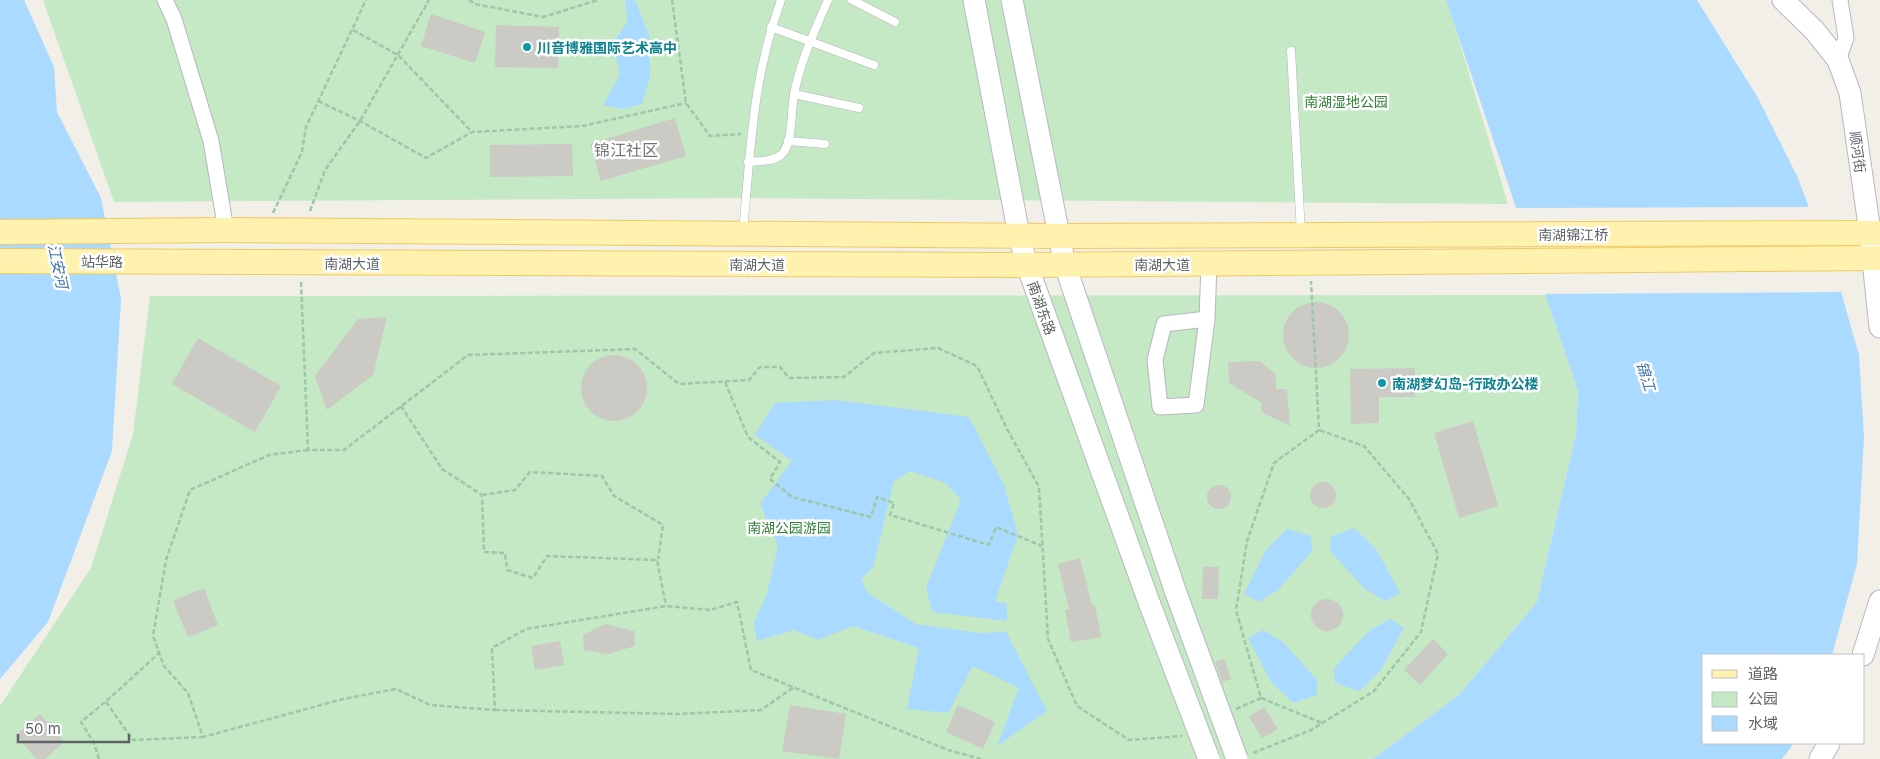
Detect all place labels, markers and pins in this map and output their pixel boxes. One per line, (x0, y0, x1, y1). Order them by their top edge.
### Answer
place label: 川音博雅国际艺术高中 (537, 39, 677, 56)
marker: 川音博雅国际艺术高中 (521, 41, 533, 53)
place label: 南湖梦幻岛-行政办公楼 (1392, 375, 1539, 392)
marker: 南湖梦幻岛-行政办公楼 (1376, 377, 1388, 389)

